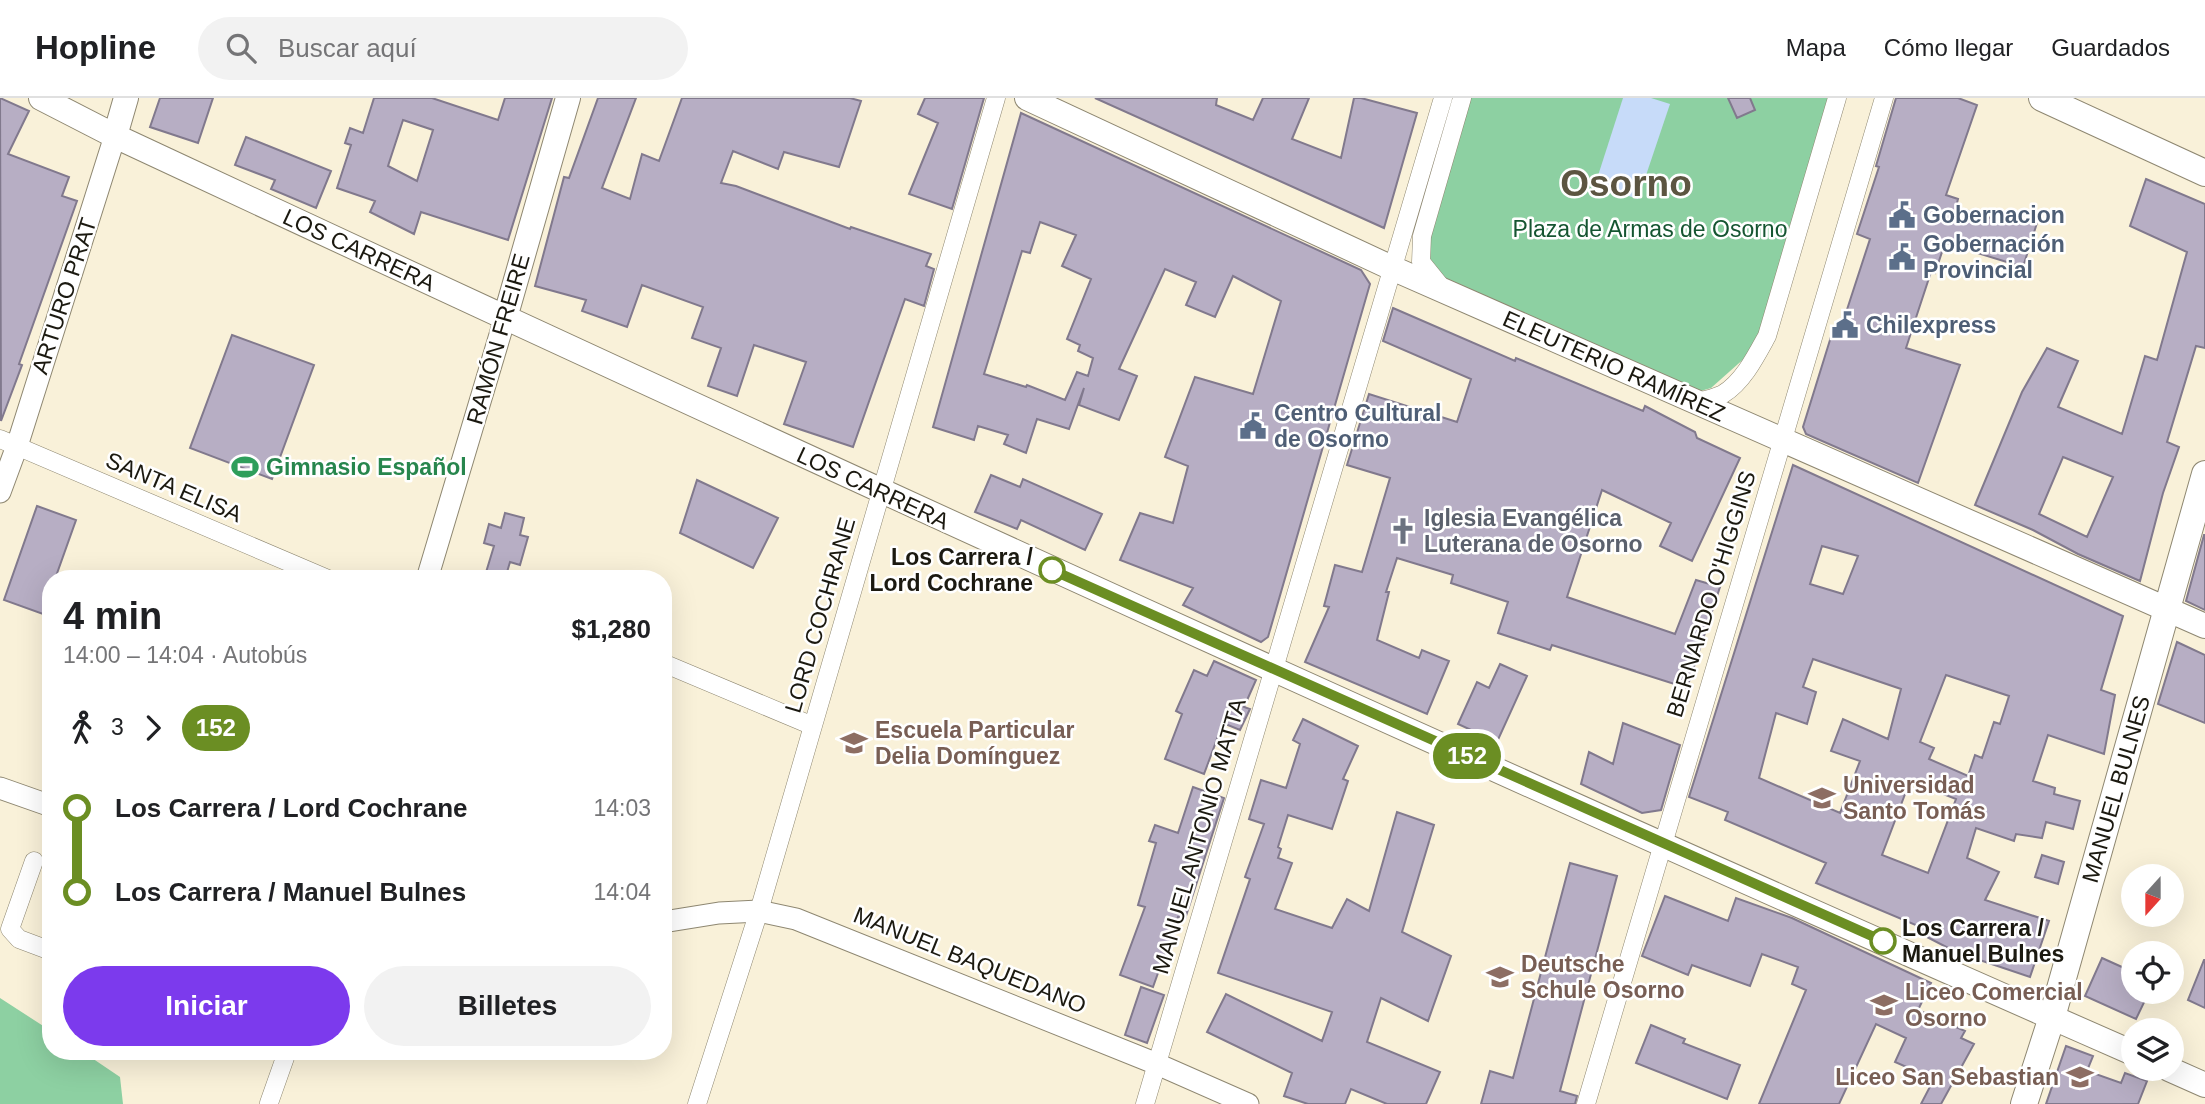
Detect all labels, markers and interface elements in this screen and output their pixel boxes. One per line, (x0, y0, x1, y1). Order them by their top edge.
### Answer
search box (198, 17, 688, 80)
text: Hopline (35, 29, 156, 66)
icon: search (222, 29, 260, 67)
text: Buscar aquí (278, 33, 417, 63)
text: Mapa (1786, 34, 1846, 61)
text: Cómo llegar (1884, 34, 2013, 61)
text: Guardados (2051, 34, 2170, 61)
district label: Osorno (1560, 163, 1692, 204)
public building icon: Gobernacion (1887, 200, 1917, 230)
place label: Gobernacion (1923, 202, 2065, 228)
street label: LOS CARRERA (279, 203, 440, 297)
street label: ARTURO PRAT (26, 215, 102, 377)
park label: Plaza de Armas de Osorno (1513, 216, 1787, 242)
place label: Gobernación Provincial (1923, 231, 2065, 283)
public building icon: Gobernación Provincial (1887, 242, 1917, 272)
street label: RAMÓN FREIRE (461, 251, 535, 427)
street label: ELEUTERIO RAMÍREZ (1499, 305, 1729, 427)
public building icon: Chilexpress (1830, 310, 1860, 340)
place label: Chilexpress (1866, 312, 1996, 338)
place label: Centro Cultural de Osorno (1274, 400, 1441, 452)
public building icon: Centro Cultural de Osorno (1238, 411, 1268, 441)
street label: LOS CARRERA (793, 441, 954, 535)
street label: SANTA ELISA (102, 447, 247, 528)
sports icon: Gimnasio Español (230, 452, 260, 482)
place label: Gimnasio Español (266, 454, 467, 480)
street label: BERNARDO O'HIGGINS (1661, 468, 1761, 720)
place label: Iglesia Evangélica Luterana de Osorno (1424, 505, 1643, 557)
street label: LORD COCHRANE (780, 514, 860, 716)
church icon: Iglesia Evangélica Luterana de Osorno (1388, 516, 1418, 546)
place label: Los Carrera / Lord Cochrane (869, 544, 1034, 596)
marker: Los Carrera / Lord Cochrane (1039, 557, 1065, 583)
text: 4 min (63, 595, 162, 637)
text: $1,280 (571, 614, 651, 644)
text: 14:00 – 14:04 · Autobús (63, 642, 307, 668)
street label: MANUEL BULNES (2077, 692, 2155, 886)
street label: MANUEL ANTONIO MATTA (1147, 695, 1251, 977)
icon: walk (63, 709, 101, 747)
icon: forward (134, 709, 172, 747)
text: 3 (111, 714, 124, 740)
text: 152 (196, 714, 236, 741)
place label: Escuela Particular Delia Domínguez (875, 717, 1074, 769)
school or university icon: Escuela Particular Delia Domínguez (839, 728, 869, 758)
line badge: 152 (1427, 733, 1507, 779)
text: 152 (1447, 742, 1487, 769)
place label: Universidad Santo Tomás (1843, 772, 1986, 824)
school or university icon: Universidad Santo Tomás (1807, 783, 1837, 813)
text: Los Carrera / Lord Cochrane (115, 793, 468, 823)
text: 14:03 (593, 795, 651, 821)
north arrow (2121, 864, 2184, 928)
map controls (2121, 864, 2184, 1081)
text: Los Carrera / Manuel Bulnes (115, 877, 466, 907)
text: 14:04 (593, 879, 651, 905)
street label: MANUEL BAQUEDANO (850, 901, 1090, 1019)
place label: Los Carrera / Manuel Bulnes (1902, 915, 2064, 967)
marker: Los Carrera / Manuel Bulnes (1870, 928, 1896, 954)
button: locate (2121, 941, 2184, 1004)
place label: Deutsche Schule Osorno (1521, 951, 1685, 1003)
school or university icon: Deutsche Schule Osorno (1485, 962, 1515, 992)
button: Iniciar (63, 966, 350, 1046)
button: Billetes (364, 966, 651, 1046)
place label: Liceo Comercial Osorno (1905, 979, 2083, 1031)
school or university icon: Liceo Comercial Osorno (1869, 990, 1899, 1020)
button: layers (2121, 1018, 2184, 1081)
school or university icon: Liceo San Sebastian (2065, 1062, 2095, 1092)
place label: Liceo San Sebastian (1835, 1064, 2059, 1090)

